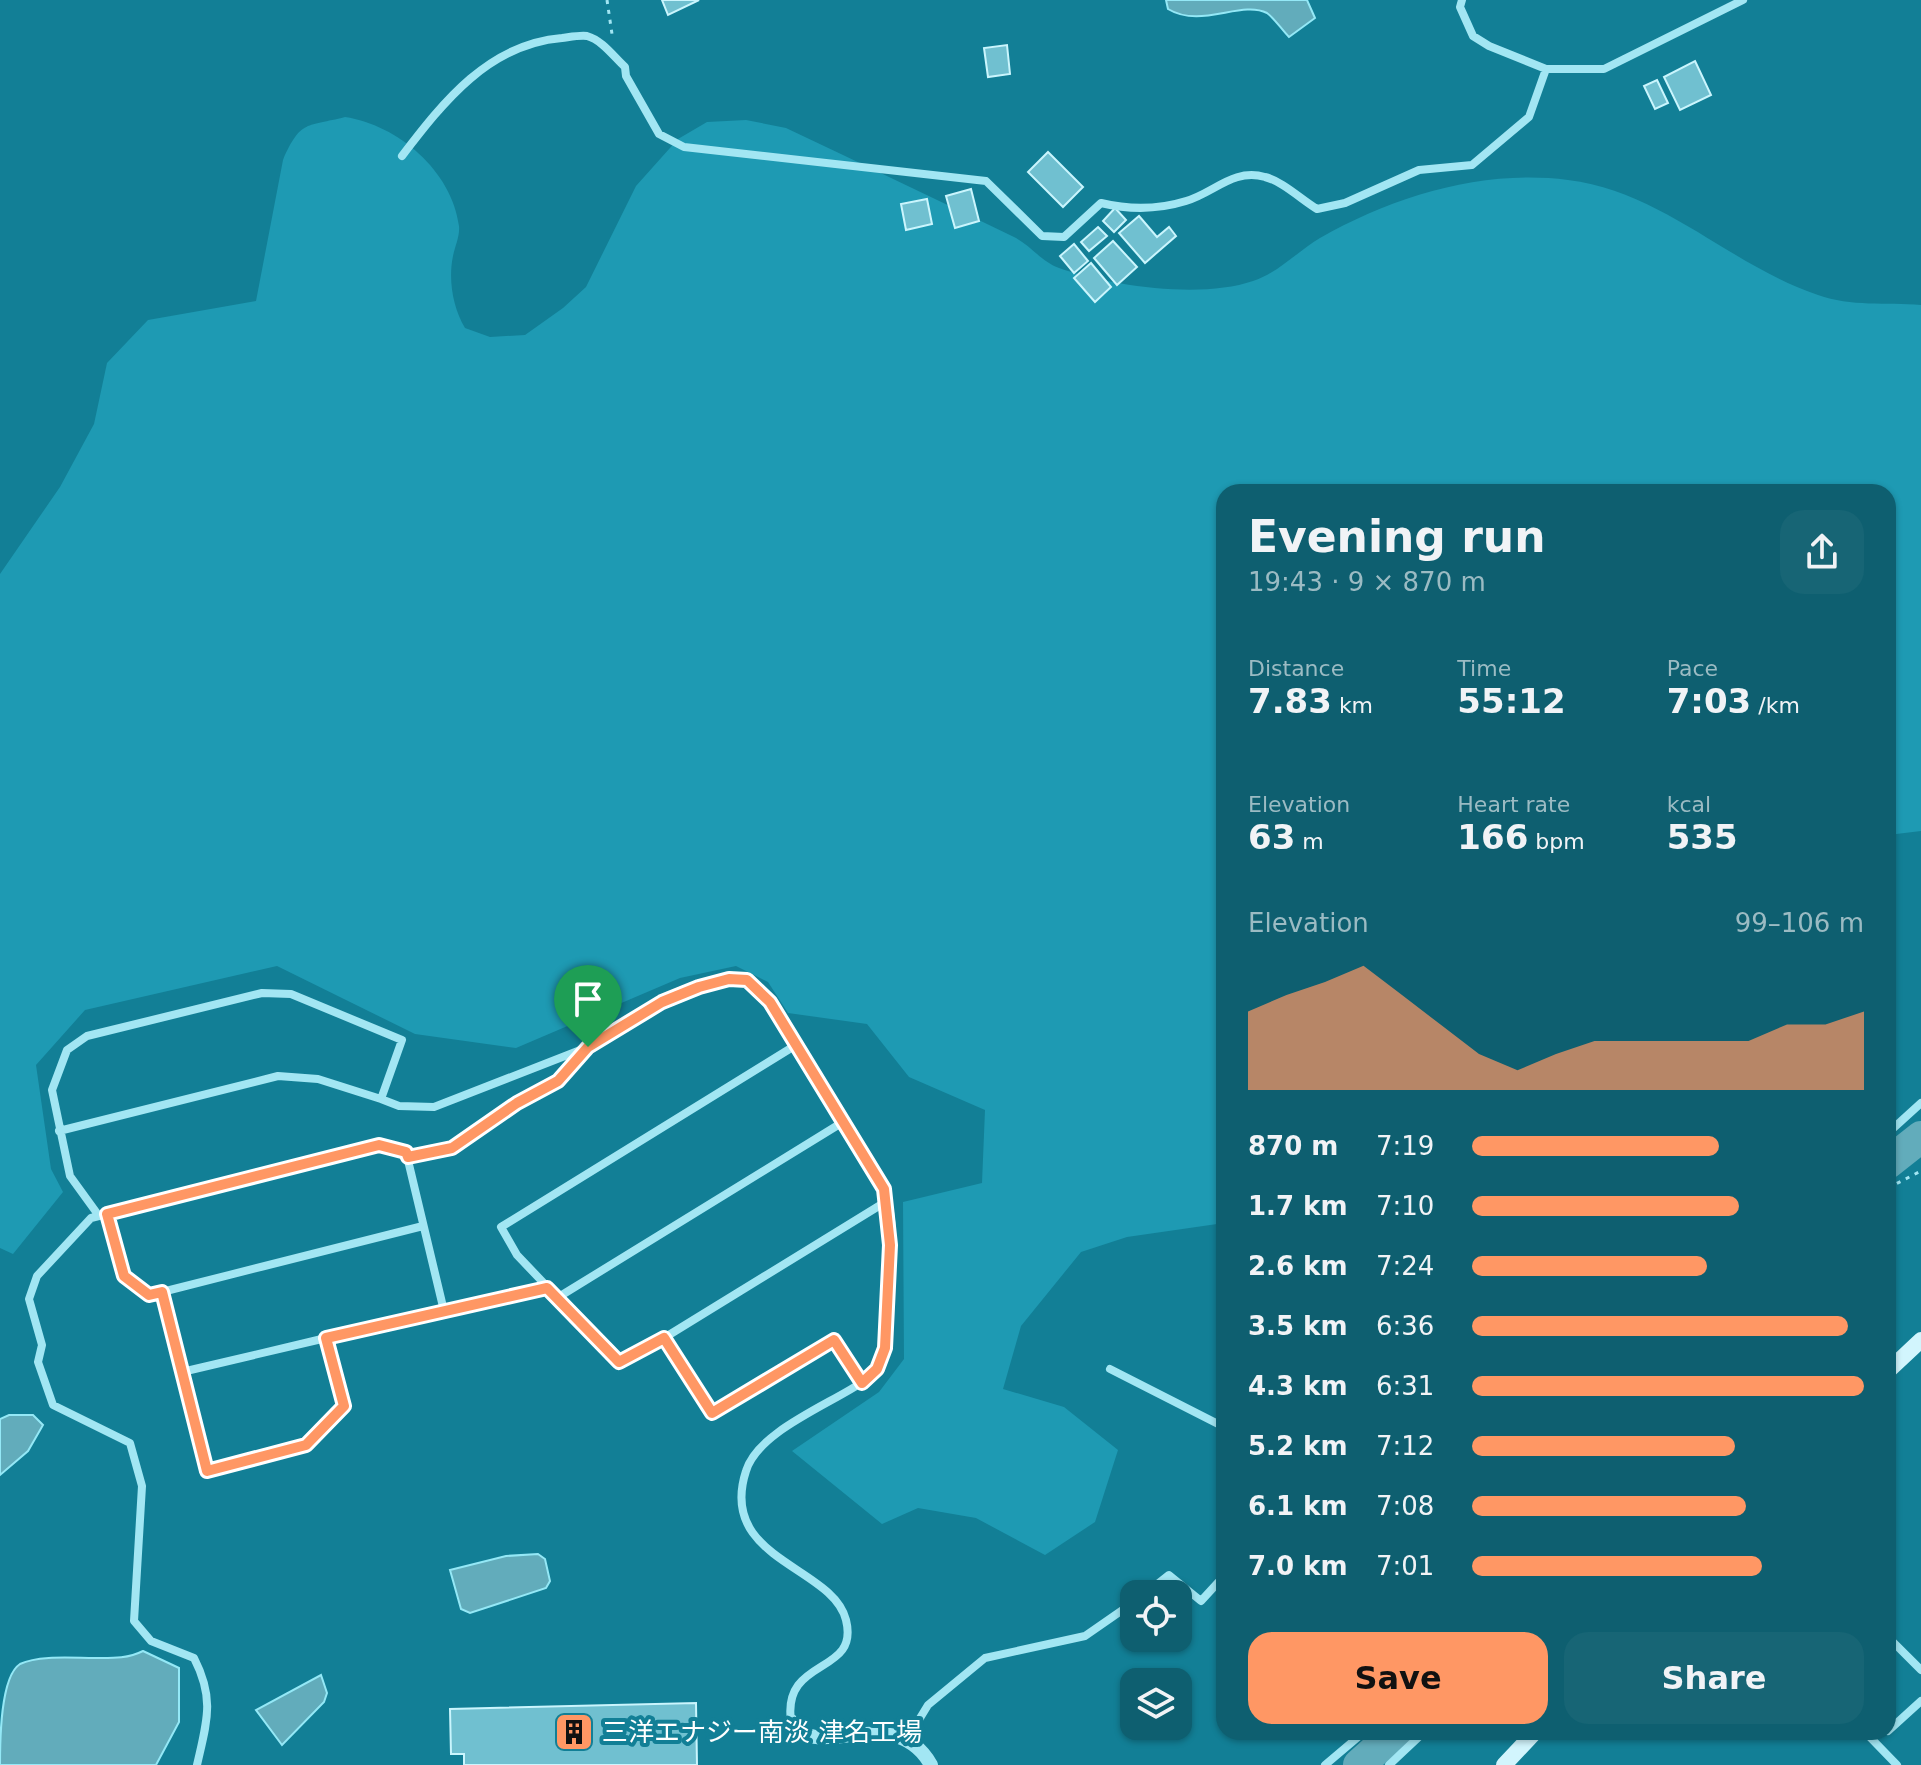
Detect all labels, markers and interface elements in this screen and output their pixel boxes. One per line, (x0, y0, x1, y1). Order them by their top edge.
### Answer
button: share (1780, 510, 1864, 594)
text: Evening run (1248, 511, 1545, 562)
text: 19:43 · 9 × 870 m (1248, 567, 1486, 597)
text: Distance (1248, 656, 1344, 681)
text: Time (1457, 656, 1511, 681)
text: Pace (1667, 656, 1718, 681)
text: 7.83 (1248, 681, 1332, 721)
text: 55:12 (1457, 681, 1566, 721)
text: 7:03 (1667, 681, 1751, 721)
text: km (1332, 693, 1373, 718)
text: /km (1751, 693, 1800, 718)
text: Elevation (1248, 792, 1350, 817)
text: Heart rate (1457, 792, 1570, 817)
text: kcal (1667, 792, 1711, 817)
text: 63 (1248, 817, 1295, 857)
text: 166 (1457, 817, 1528, 857)
text: 535 (1667, 817, 1738, 857)
text: m (1295, 829, 1324, 854)
text: bpm (1528, 829, 1585, 854)
text: Elevation (1248, 908, 1369, 938)
text: 99–106 m (1735, 908, 1864, 938)
pin (554, 965, 622, 1047)
icon: arrive (566, 977, 610, 1021)
text: 870 m (1248, 1131, 1338, 1161)
text: 7:19 (1376, 1131, 1434, 1161)
text: 1.7 km (1248, 1191, 1348, 1221)
text: 7:10 (1376, 1191, 1434, 1221)
text: 2.6 km (1248, 1251, 1348, 1281)
text: 7:24 (1376, 1251, 1434, 1281)
text: 3.5 km (1248, 1311, 1348, 1341)
text: 6:36 (1376, 1311, 1434, 1341)
text: 4.3 km (1248, 1371, 1348, 1401)
text: 6:31 (1376, 1371, 1434, 1401)
text: 5.2 km (1248, 1431, 1348, 1461)
text: 7:12 (1376, 1431, 1434, 1461)
text: 6.1 km (1248, 1491, 1348, 1521)
text: 7:08 (1376, 1491, 1434, 1521)
text: 7.0 km (1248, 1551, 1348, 1581)
text: 7:01 (1376, 1551, 1434, 1581)
map controls (1120, 1580, 1192, 1740)
button: locate (1120, 1580, 1192, 1652)
button: Save (1248, 1632, 1548, 1724)
button: Share (1564, 1632, 1864, 1724)
button: layers (1120, 1668, 1192, 1740)
building icon: 三洋エナジー南淡 津名工場 (553, 1711, 595, 1753)
place label: 三洋エナジー南淡 津名工場 (602, 1717, 922, 1747)

